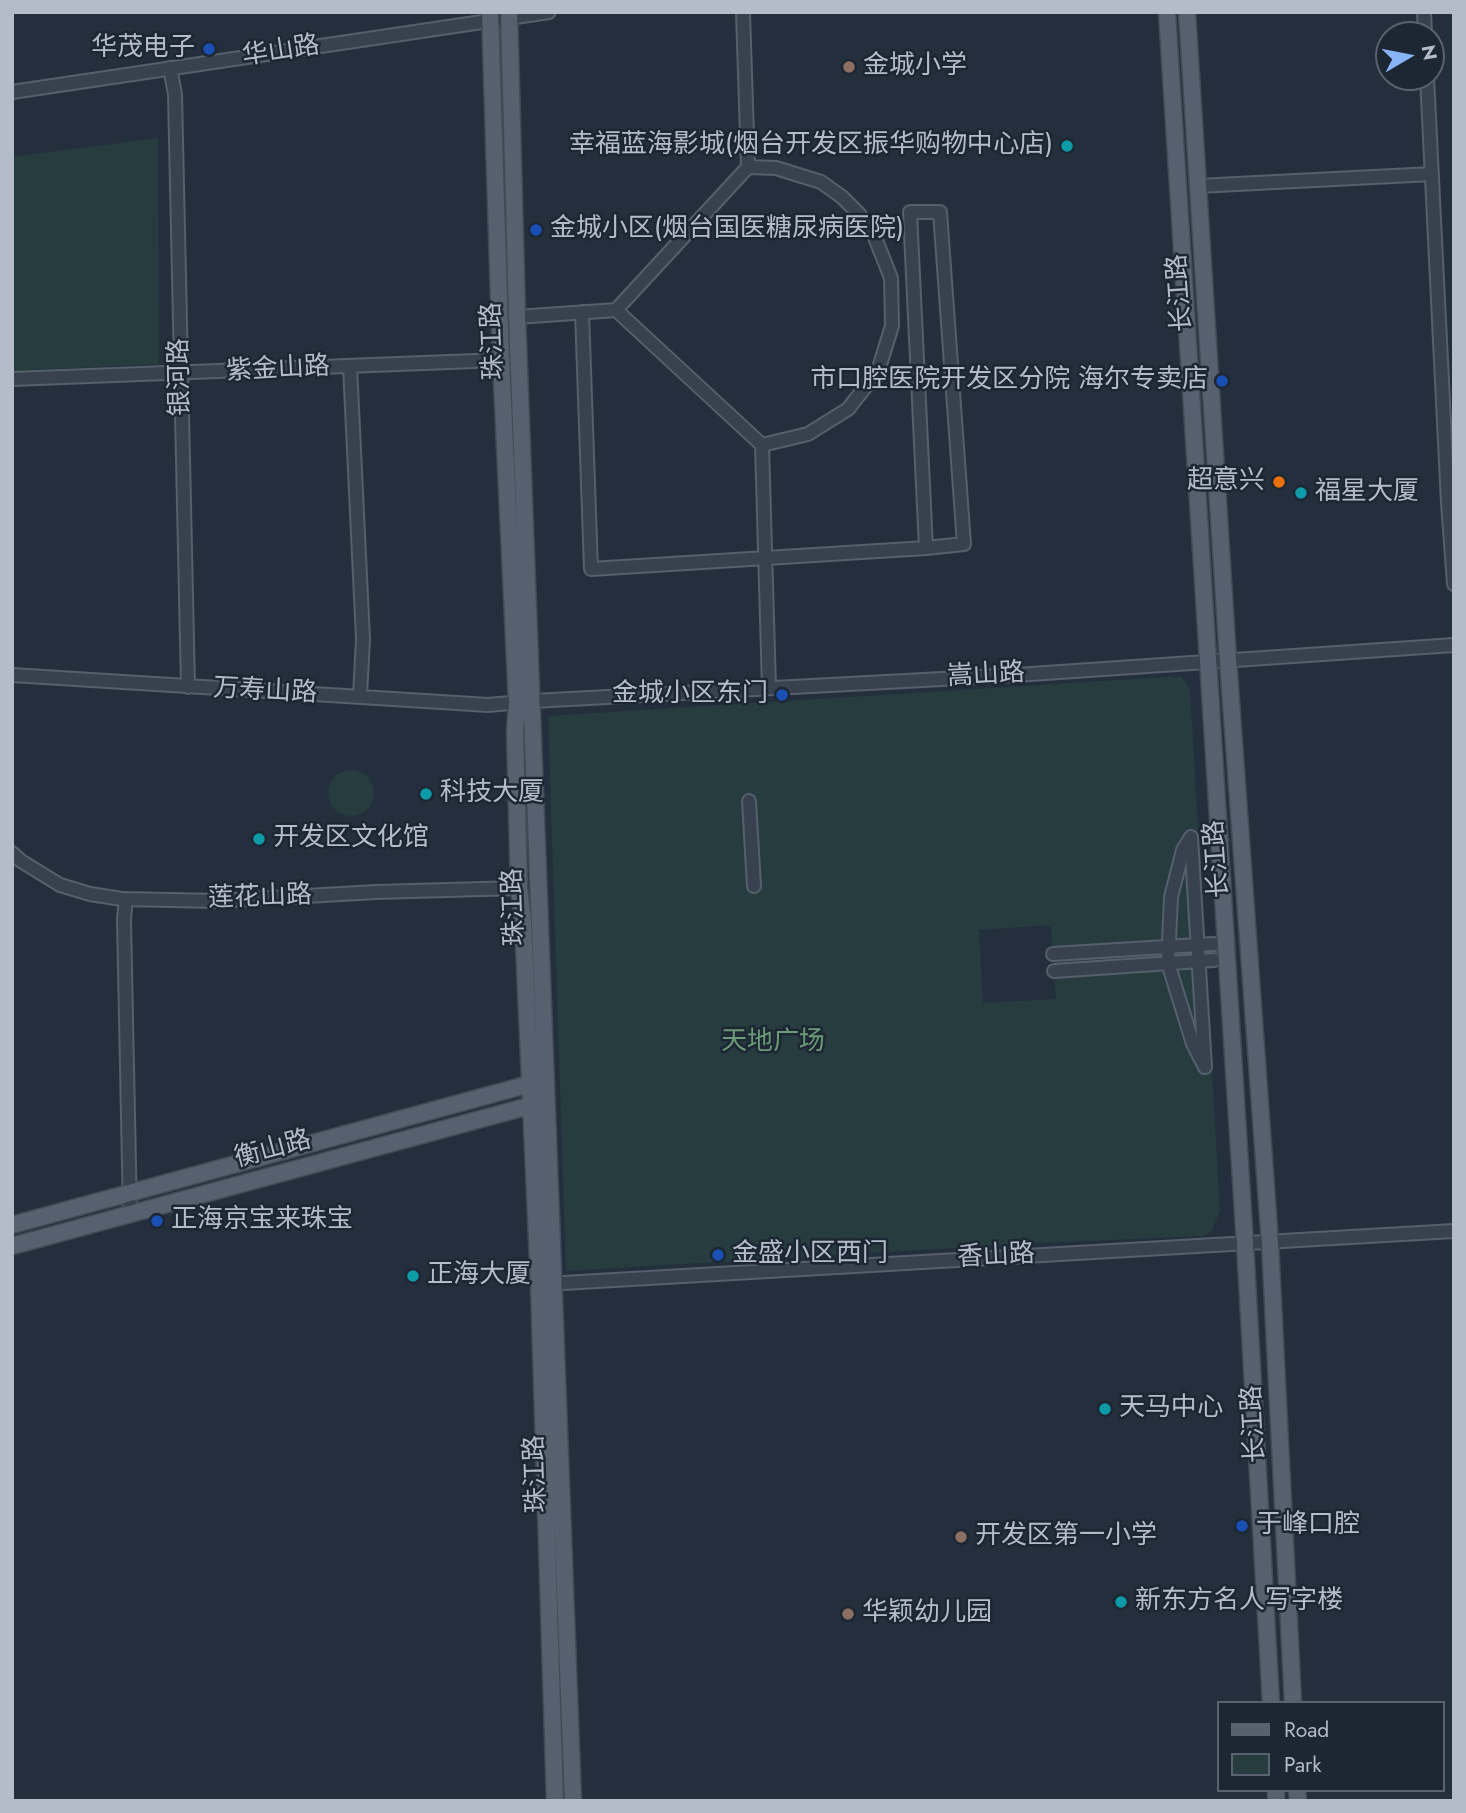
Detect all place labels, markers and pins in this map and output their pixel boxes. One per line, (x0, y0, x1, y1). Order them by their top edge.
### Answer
place label: 华茂电子 (91, 33, 195, 65)
marker: 华茂电子 (201, 41, 217, 57)
place label: 金城小学 (863, 51, 967, 83)
marker: 金城小学 (841, 59, 857, 75)
place label: 幸福蓝海影城(烟台开发区振华购物中心店) (569, 130, 1053, 162)
marker: 幸福蓝海影城(烟台开发区振华购物中心店) (1059, 138, 1075, 154)
place label: 金城小区(烟台国医糖尿病医院) (550, 214, 904, 246)
marker: 金城小区(烟台国医糖尿病医院) (528, 222, 544, 238)
place label: 市口腔医院开发区分院 海尔专卖店 (810, 365, 1208, 397)
marker: 市口腔医院开发区分院 海尔专卖店 (1214, 373, 1230, 389)
place label: 超意兴 (1187, 466, 1265, 498)
marker: 超意兴 (1271, 474, 1287, 490)
place label: 福星大厦 (1315, 477, 1419, 509)
marker: 福星大厦 (1293, 485, 1309, 501)
place label: 金城小区东门 (612, 679, 768, 711)
marker: 金城小区东门 (774, 687, 790, 703)
place label: 科技大厦 (440, 778, 544, 810)
marker: 科技大厦 (418, 786, 434, 802)
place label: 开发区文化馆 (273, 823, 429, 855)
marker: 开发区文化馆 (251, 831, 267, 847)
place label: 正海京宝来珠宝 (171, 1205, 353, 1237)
marker: 正海京宝来珠宝 (149, 1213, 165, 1229)
place label: 金盛小区西门 (732, 1239, 888, 1271)
marker: 金盛小区西门 (710, 1247, 726, 1263)
place label: 正海大厦 (427, 1260, 531, 1292)
marker: 正海大厦 (405, 1268, 421, 1284)
place label: 天马中心 (1119, 1393, 1223, 1425)
marker: 天马中心 (1097, 1401, 1113, 1417)
place label: 于峰口腔 (1256, 1510, 1360, 1542)
marker: 于峰口腔 (1234, 1518, 1250, 1534)
place label: 开发区第一小学 (975, 1521, 1157, 1553)
marker: 开发区第一小学 (953, 1529, 969, 1545)
place label: 新东方名人写字楼 (1135, 1586, 1343, 1618)
marker: 新东方名人写字楼 (1113, 1594, 1129, 1610)
place label: 华颖幼儿园 (862, 1598, 992, 1630)
marker: 华颖幼儿园 (840, 1606, 856, 1622)

